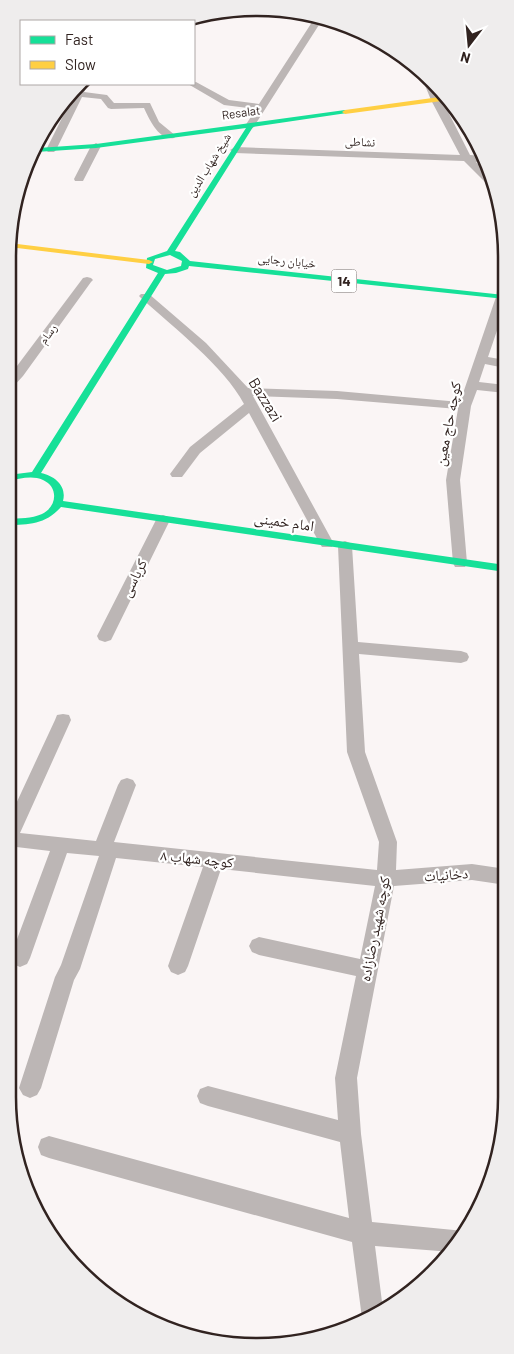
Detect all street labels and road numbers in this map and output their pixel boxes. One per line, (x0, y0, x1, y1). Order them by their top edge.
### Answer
street label: Resalat (221, 102, 261, 122)
street label: شیخ شهاب الدین (183, 130, 234, 199)
street label: نشاطی (345, 133, 376, 150)
street label: خیابان رجایی (257, 250, 317, 271)
road number: 14 (332, 270, 356, 292)
street label: رسام (35, 320, 61, 347)
street label: Bazzazi (245, 374, 286, 425)
street label: کوچه حاج معین (430, 380, 466, 468)
street label: امام خمینی (253, 508, 315, 536)
street label: کرباسی (116, 555, 152, 601)
street label: کوچه شهاب ۸ (160, 845, 234, 872)
street label: دخانیات (423, 863, 469, 885)
street label: کوچه شهید رضازاده (355, 875, 394, 983)

